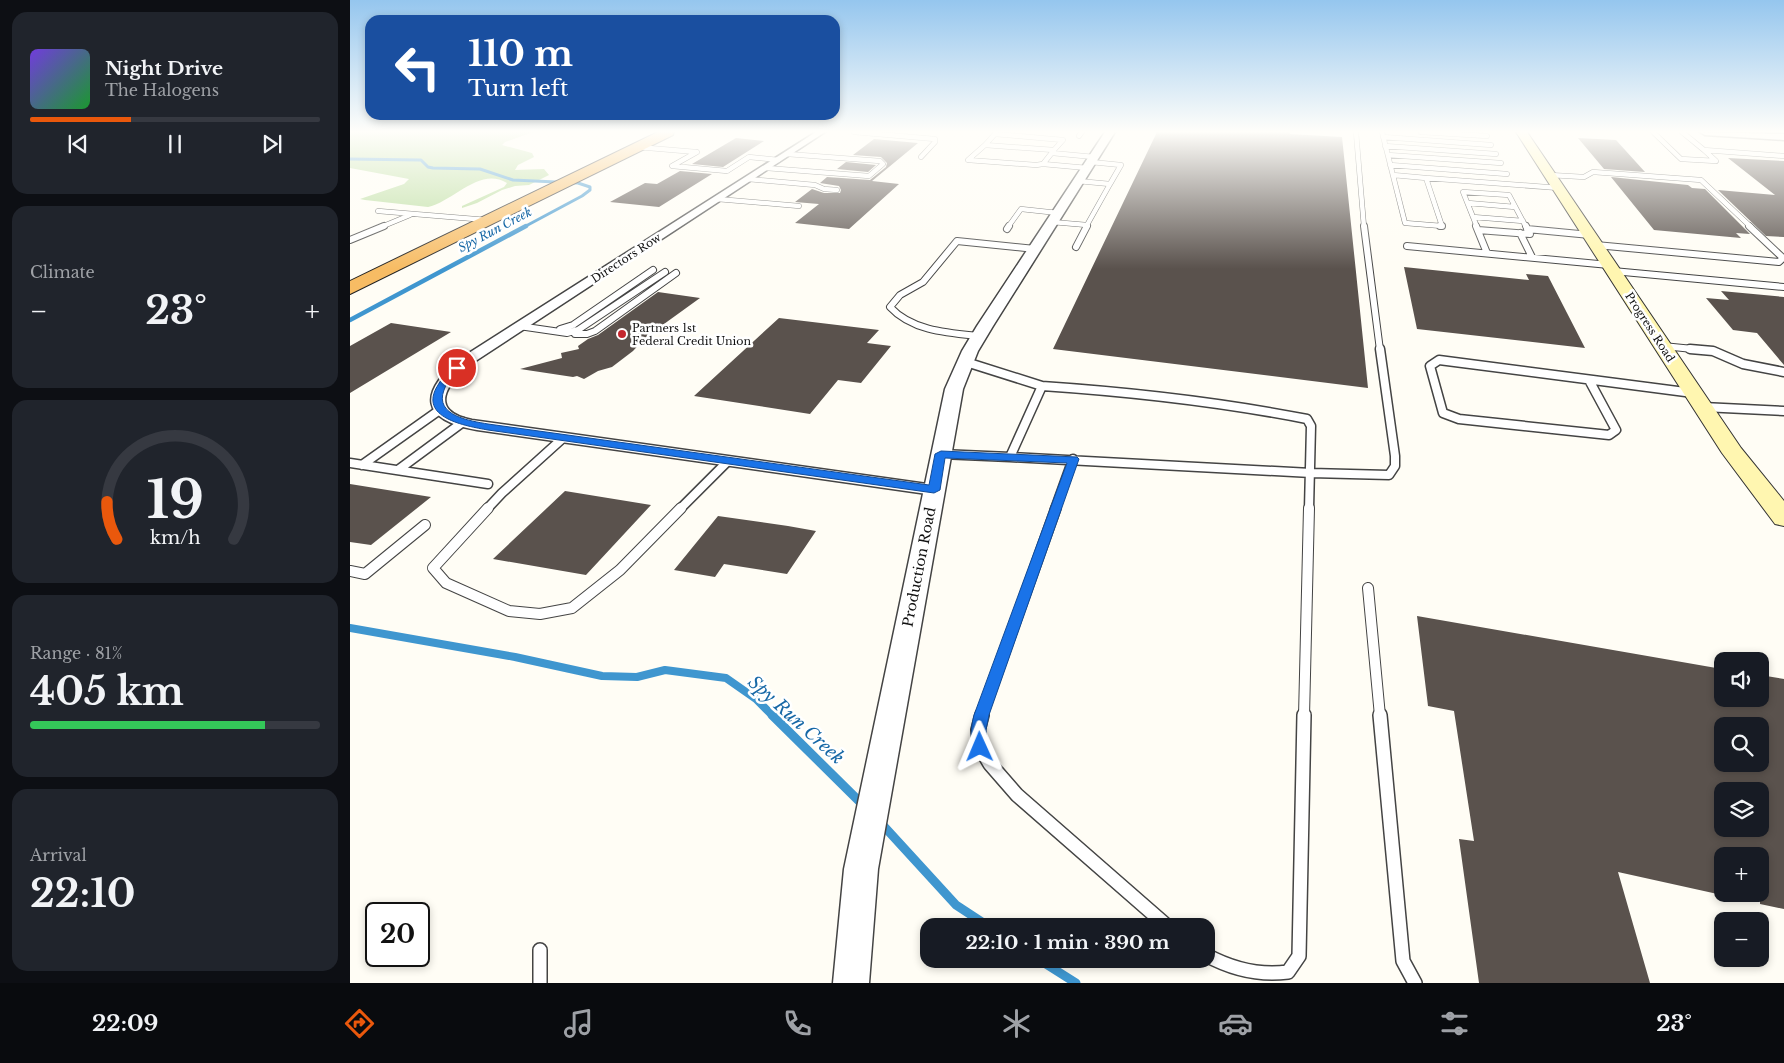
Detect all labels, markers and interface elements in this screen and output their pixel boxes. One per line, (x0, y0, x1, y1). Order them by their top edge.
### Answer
text: 110 m (468, 32, 573, 75)
icon: left (385, 35, 450, 100)
text: Night Drive (105, 57, 223, 80)
text: Turn left (468, 75, 568, 102)
text: The Halogens (105, 80, 219, 100)
icon: previous (64, 130, 92, 158)
icon: pause (161, 130, 189, 158)
icon: next (258, 130, 286, 158)
water label: Spy Run Creek (455, 204, 534, 255)
street label: Directors Row (588, 230, 664, 286)
text: Climate (30, 262, 95, 282)
text: 23° (145, 287, 207, 334)
street label: Progress Road (1622, 290, 1678, 365)
text: − (30, 294, 48, 329)
text: + (305, 294, 320, 329)
place label: Partners 1st Federal Credit Union (632, 321, 751, 348)
marker: Partners 1st Federal Credit Union (616, 328, 628, 340)
pin (436, 347, 478, 389)
icon: arrive (443, 354, 471, 382)
text: 19 (146, 468, 204, 532)
street label: Production Road (899, 505, 940, 628)
text: km/h (150, 527, 200, 549)
text: Range · 81% (30, 643, 122, 663)
map controls (1714, 652, 1769, 967)
button: sound (1714, 652, 1769, 707)
text: 405 km (30, 668, 184, 715)
water label: Spy Run Creek (743, 671, 849, 769)
button: search (1714, 717, 1769, 772)
position arrow (953, 720, 1005, 772)
button: layers (1714, 782, 1769, 837)
text: Arrival (30, 845, 87, 865)
button: + (1714, 847, 1769, 902)
text: 22:10 (30, 870, 136, 917)
speed limit sign: 20 (365, 902, 430, 967)
button: − (1714, 912, 1769, 967)
text: 22:10 · 1 min · 390 m (965, 931, 1170, 954)
icon: directions (342, 1006, 377, 1041)
icon: music (561, 1006, 596, 1041)
icon: phone (780, 1006, 815, 1041)
icon: climate (999, 1006, 1034, 1041)
icon: car (1218, 1006, 1253, 1041)
icon: filters (1437, 1006, 1472, 1041)
text: 22:09 (92, 1010, 158, 1037)
text: 23° (1656, 1010, 1692, 1037)

